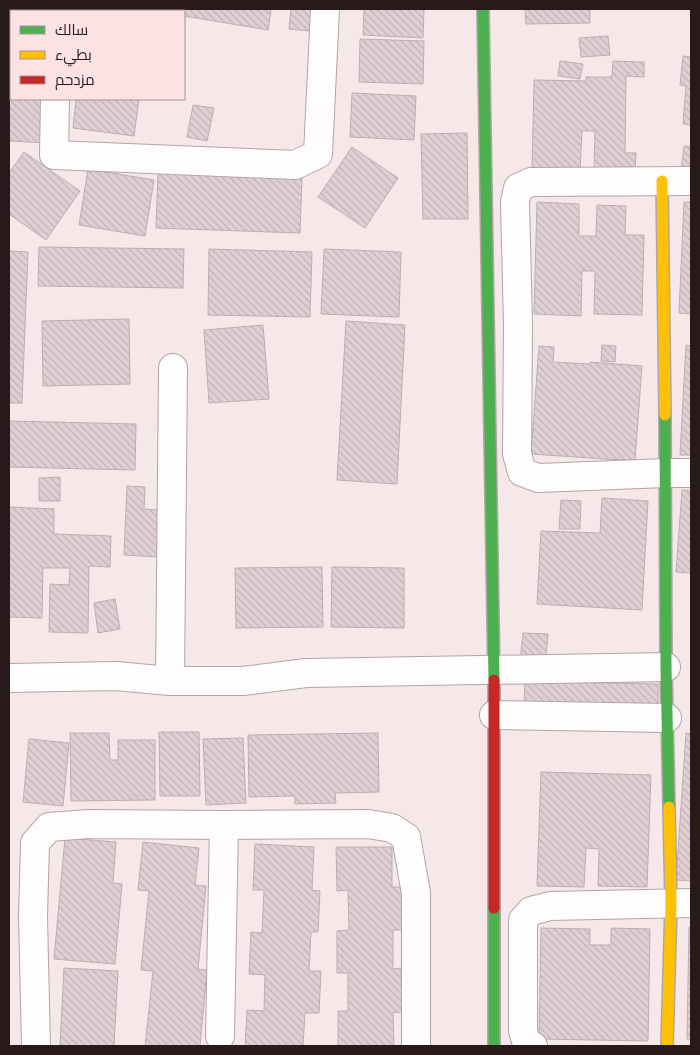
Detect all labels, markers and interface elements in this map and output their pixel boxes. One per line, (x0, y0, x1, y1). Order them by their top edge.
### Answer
legend (10, 10, 185, 100)
text: سالك (55, 19, 88, 42)
text: بطيء (55, 44, 92, 67)
text: مزدحم (55, 69, 95, 92)

